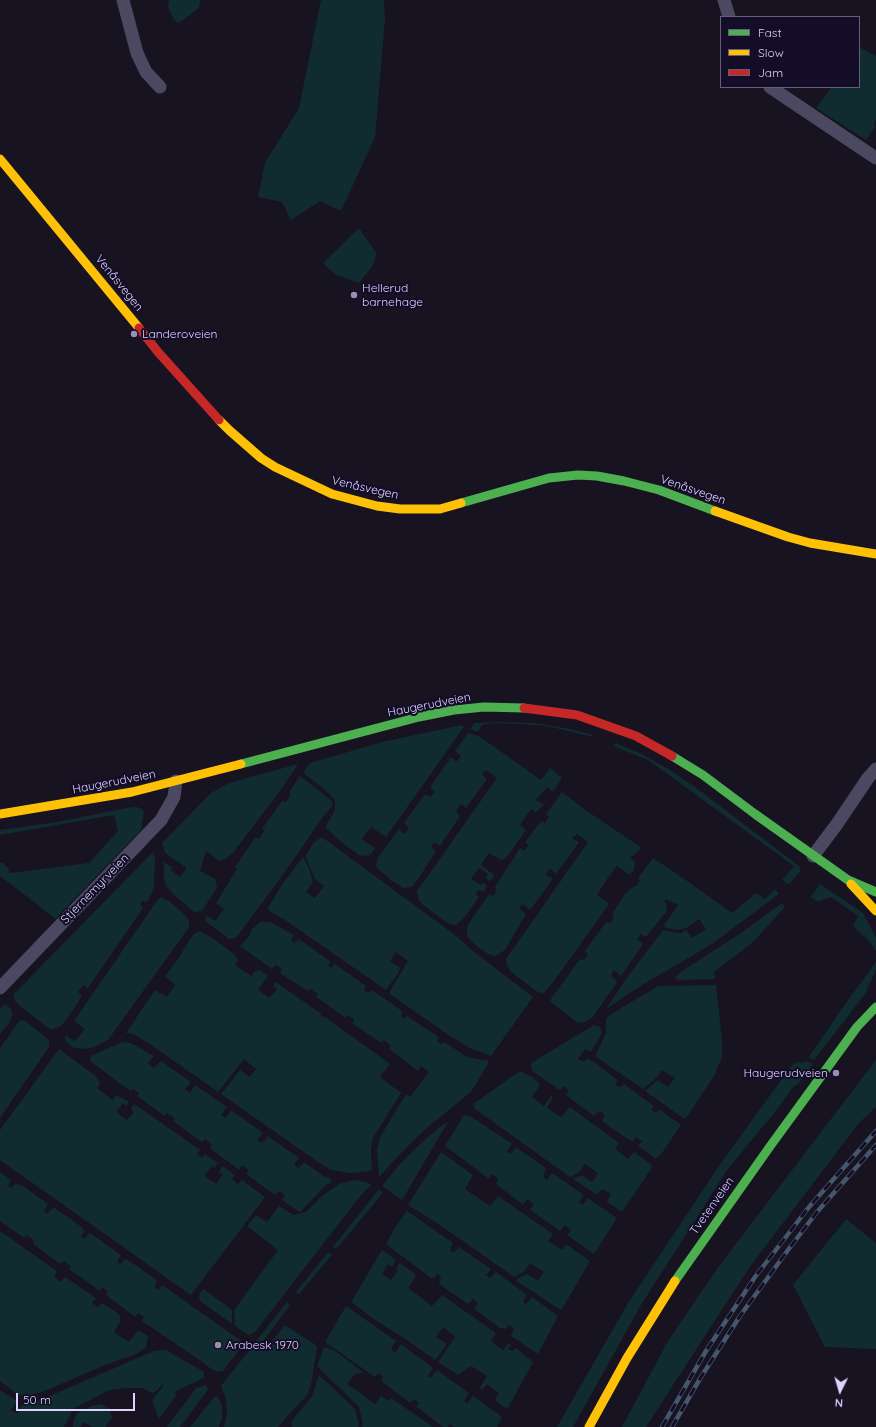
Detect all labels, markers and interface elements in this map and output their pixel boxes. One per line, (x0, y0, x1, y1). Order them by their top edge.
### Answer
legend (720, 16, 860, 88)
text: Fast (758, 25, 782, 40)
text: Slow (758, 45, 784, 60)
text: Jam (758, 65, 783, 80)
street label: Venåsvegen (92, 252, 146, 314)
place label: Hellerud barnehage (362, 281, 423, 309)
marker: Hellerud barnehage (349, 290, 359, 300)
place label: Landeroveien (142, 327, 218, 341)
marker: Landeroveien (129, 329, 139, 339)
street label: Venåsvegen (658, 472, 728, 508)
street label: Venåsvegen (330, 473, 400, 503)
street label: Haugerudveien (386, 690, 472, 720)
street label: Haugerudveien (71, 767, 157, 797)
street label: Stjernemyrveien (58, 851, 132, 927)
place label: Haugerudveien (743, 1066, 828, 1080)
marker: Haugerudveien (831, 1068, 841, 1078)
street label: Tvetenveien (687, 1174, 737, 1238)
place label: Arabesk 1970 (226, 1338, 299, 1352)
marker: Arabesk 1970 (213, 1340, 223, 1350)
north arrow (820, 1371, 860, 1411)
scale bar (18, 1385, 137, 1411)
text: 50 m (23, 1392, 51, 1407)
text: N (834, 1396, 844, 1410)

